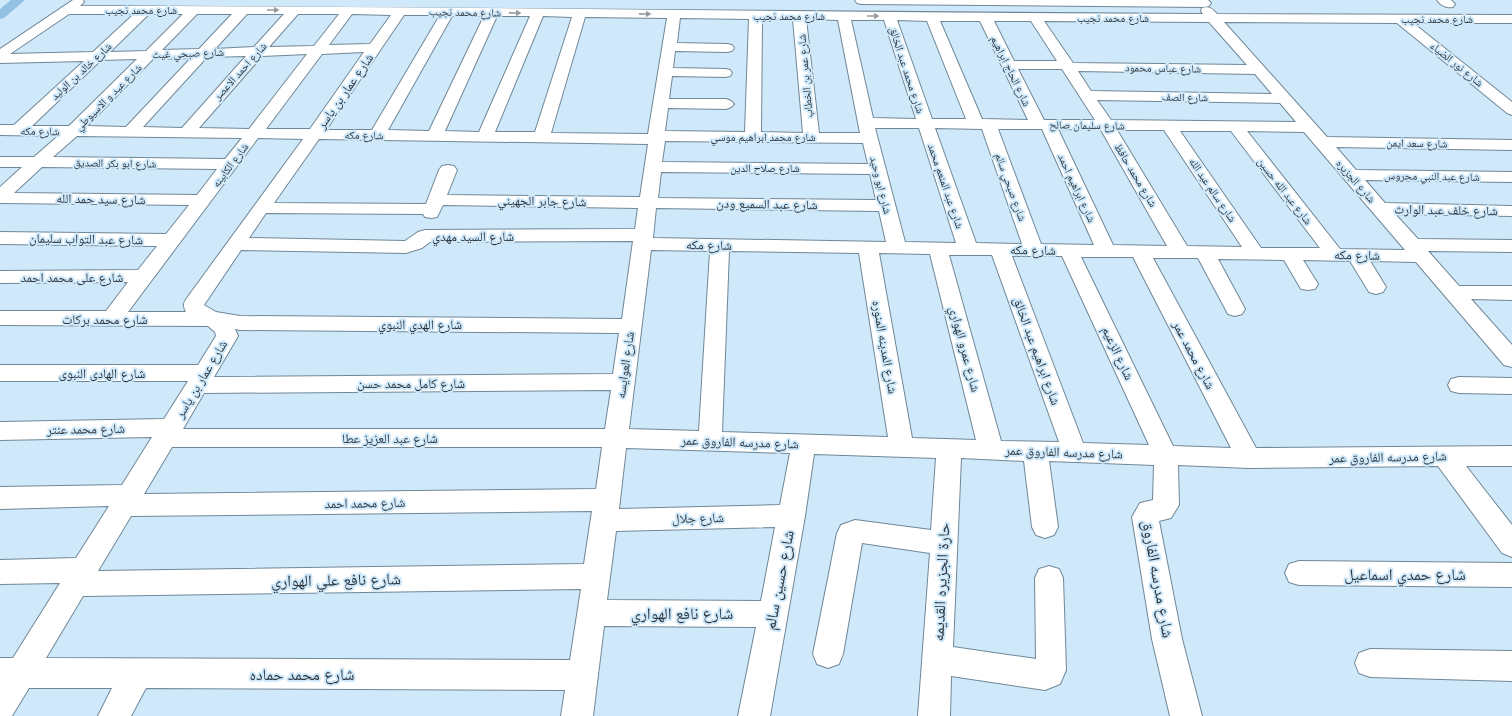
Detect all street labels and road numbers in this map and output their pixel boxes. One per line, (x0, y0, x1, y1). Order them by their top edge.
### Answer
street label: شارع محمد نجيب (105, 2, 177, 18)
street label: شارع محمد نجيب (429, 3, 501, 21)
street label: شارع محمد نجيب (753, 8, 825, 24)
street label: شارع محمد نجيب (1077, 10, 1149, 26)
street label: شارع محمد نجيب (1401, 11, 1473, 27)
street label: شارع محمد عبد الخالق (885, 25, 929, 115)
street label: شارع عمر بن الخطاب (793, 33, 817, 119)
street label: شارع الحاج ابراهيم (987, 33, 1035, 109)
street label: شارع نور الضياء (1427, 38, 1487, 90)
street label: شارع خالد بن الوليد (47, 39, 115, 103)
street label: شارع احمد الاعصر (209, 39, 270, 104)
street label: شارع صبحي غيث (152, 44, 224, 63)
street label: شارع عمار بن ياسر (311, 49, 378, 133)
street label: شارع عباس محمود (1125, 59, 1201, 77)
street label: شارع عيد و الاسيوطي (71, 60, 146, 135)
street label: شارع الصف (1162, 89, 1208, 105)
street label: شارع سليمان صالح (1049, 116, 1125, 134)
street label: شارع مكه (20, 123, 60, 139)
street label: شارع مكه (344, 127, 384, 143)
street label: شارع محمد ابراهيم موسي (711, 129, 815, 146)
street label: شارع سعد ايمن (1386, 134, 1448, 152)
street label: شارع الكابينه (208, 139, 252, 191)
street label: شارع محمد حافظ (1111, 140, 1161, 210)
street label: شارع عبد المنعم محمد (924, 141, 968, 231)
street label: شارع صبحي سالم (990, 151, 1031, 224)
street label: شارع ابراهيم احمد (1054, 151, 1100, 225)
street label: شارع ابو بكر الصديق (74, 154, 156, 172)
street label: شارع ابو وحيد (866, 154, 896, 216)
street label: شارع عبد الله حسين (1254, 154, 1316, 228)
street label: شارع سالم عبد الله (1186, 155, 1240, 225)
street label: شارع الجزيره (1332, 156, 1380, 206)
street label: شارع صلاح الدين (730, 160, 800, 176)
street label: شارع عبد النبي محروس (1384, 167, 1480, 186)
street label: شارع سيد حمد الله (56, 189, 146, 209)
street label: شارع جابر الجهيني (497, 191, 587, 213)
street label: شارع عبد السميع ودن (716, 194, 818, 214)
street label: شارع خلف عبد الوارث (1394, 200, 1498, 220)
street label: شارع السيد مهدي (432, 227, 514, 247)
street label: شارع عبد التواب سليمان (29, 229, 143, 249)
street label: شارع مكه (686, 235, 732, 255)
street label: شارع مكه (1010, 240, 1056, 260)
street label: شارع مكه (1334, 245, 1380, 265)
street label: شارع على محمد احمد (21, 268, 123, 287)
street label: شارع ابراهيم عبد الخالق (1009, 294, 1065, 408)
street label: شارع المدينه المنوره (867, 299, 903, 395)
street label: شارع عمرو الهواري (943, 304, 986, 394)
street label: شارع محمد بركات (62, 310, 148, 329)
street label: شارع الهدي النبوي (378, 315, 462, 335)
street label: شارع محمد عمر (1168, 317, 1220, 393)
street label: شارع الزعيم (1097, 323, 1139, 383)
street label: شارع العوايسه (611, 330, 639, 400)
street label: شارع عمار بن ياسر (170, 336, 232, 423)
street label: شارع الهادى النبوى (59, 364, 145, 383)
street label: شارع كامل محمد حسن (357, 374, 465, 393)
street label: شارع محمد عنتر (46, 419, 125, 439)
street label: شارع عبد العزيز عطا (342, 429, 438, 448)
street label: شارع مدرسه الفاروق عمر (680, 430, 799, 454)
street label: شارع مدرسه الفاروق عمر (1004, 440, 1123, 464)
street label: شارع مدرسه الفاروق عمر (1328, 446, 1447, 468)
street label: شارع محمد احمد (325, 493, 405, 513)
street label: شارع جلال (672, 508, 724, 528)
street label: شارع مدرسه الفاروق (1136, 518, 1180, 640)
street label: حارة الجزيره القديمه (926, 522, 956, 642)
street label: شارع حسين سالم (758, 528, 800, 632)
street label: شارع حمدي اسماعيل (1344, 563, 1466, 587)
street label: شارع نافع علي الهواري (271, 567, 401, 594)
street label: شارع نافع الهواري (631, 602, 733, 626)
street label: شارع محمد حماده (249, 663, 355, 686)

